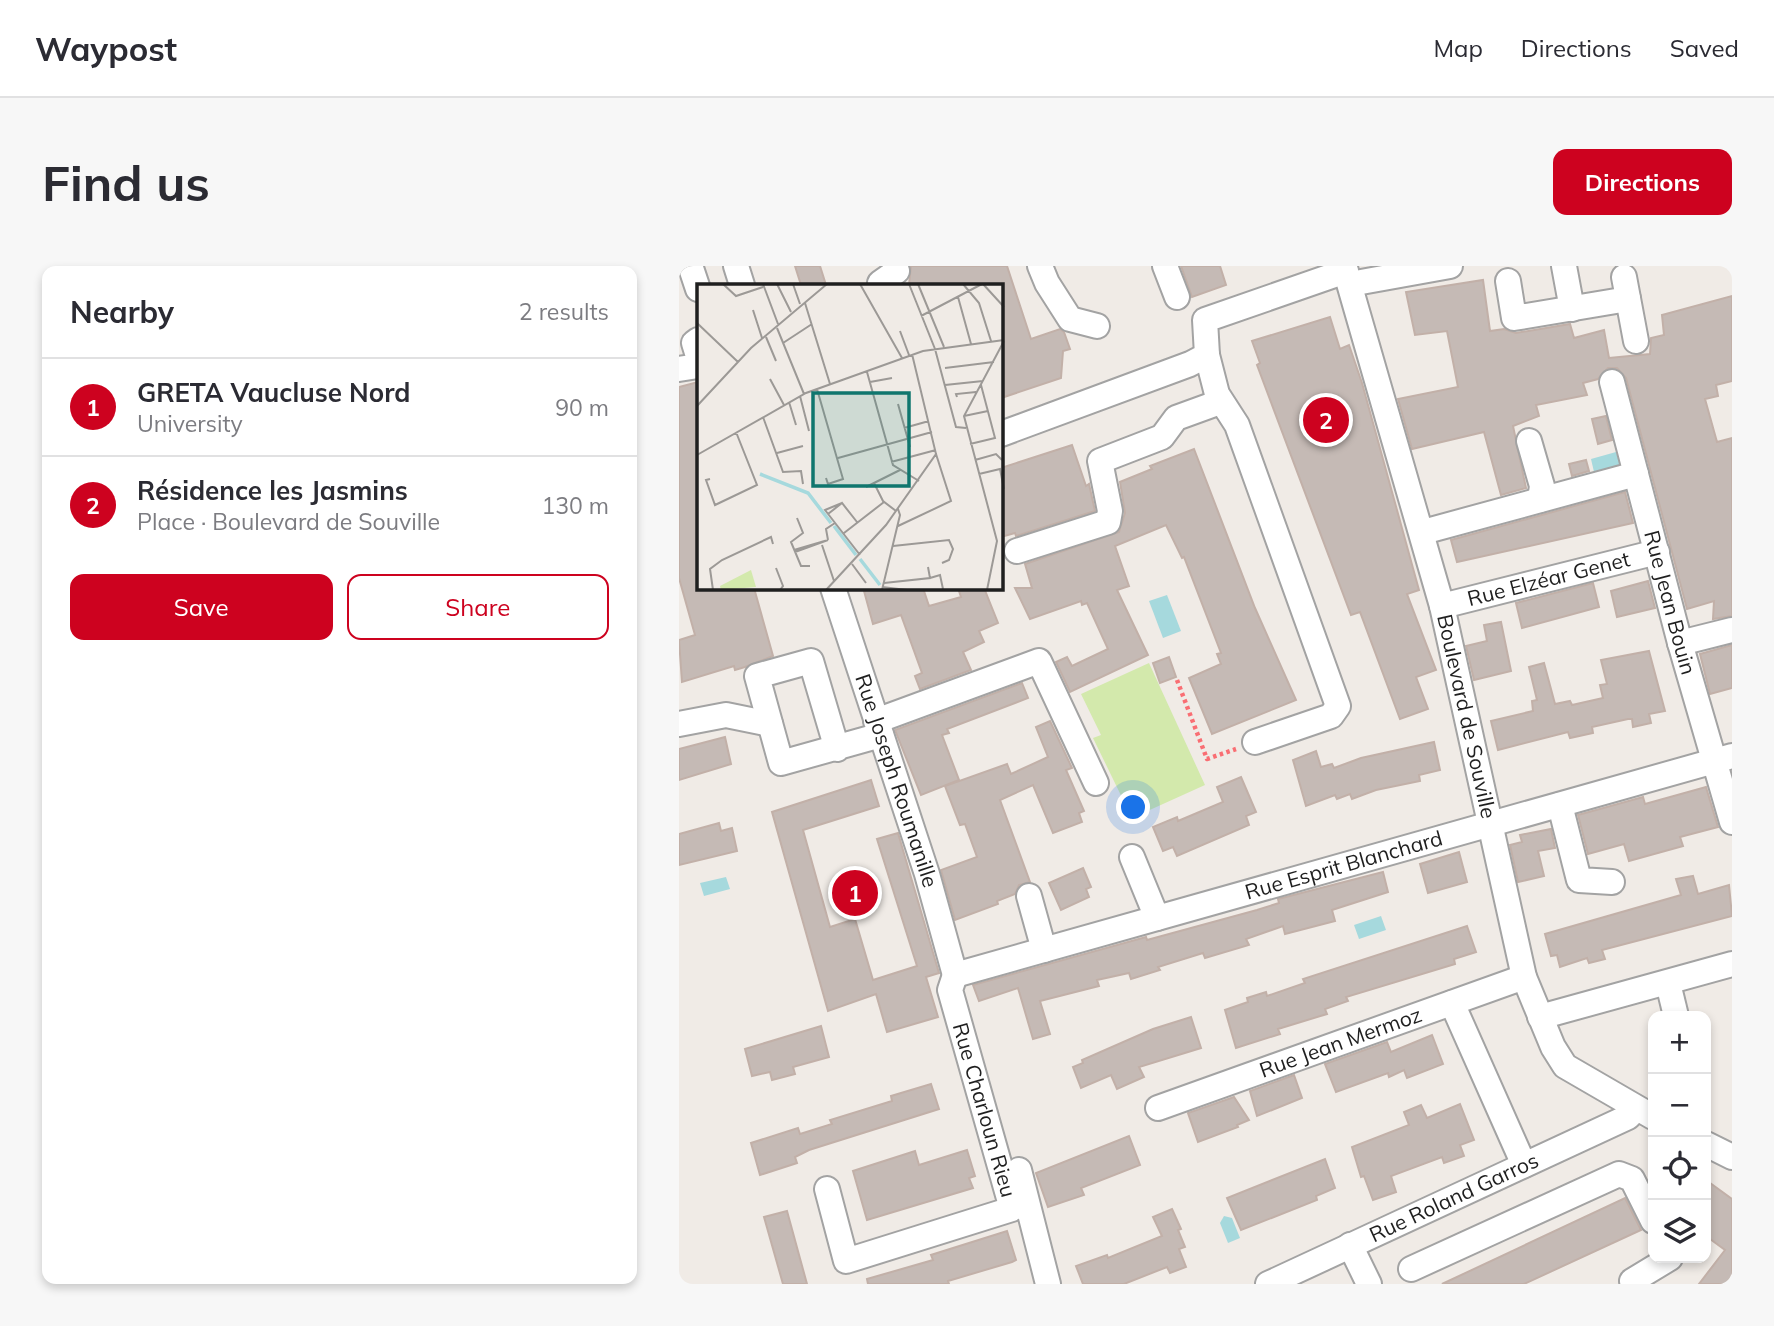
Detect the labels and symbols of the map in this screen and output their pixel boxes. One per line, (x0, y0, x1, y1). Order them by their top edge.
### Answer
inset map (697, 284, 1003, 590)
pin: 2 (1303, 394, 1349, 446)
street label: Rue Jean Bouin (1639, 527, 1702, 677)
street label: Rue Elzéar Genet (1464, 545, 1632, 611)
street label: Boulevard de Souville (1432, 612, 1503, 821)
street label: Rue Joseph Roumanille (850, 671, 944, 890)
your location (1116, 790, 1150, 824)
street label: Rue Esprit Blanchard (1242, 824, 1445, 905)
pin: 1 (832, 867, 878, 919)
street label: Rue Jean Mermoz (1256, 1001, 1425, 1083)
street label: Rue Charloun Rieu (948, 1019, 1022, 1200)
street label: Rue Roland Garros (1365, 1146, 1542, 1247)

